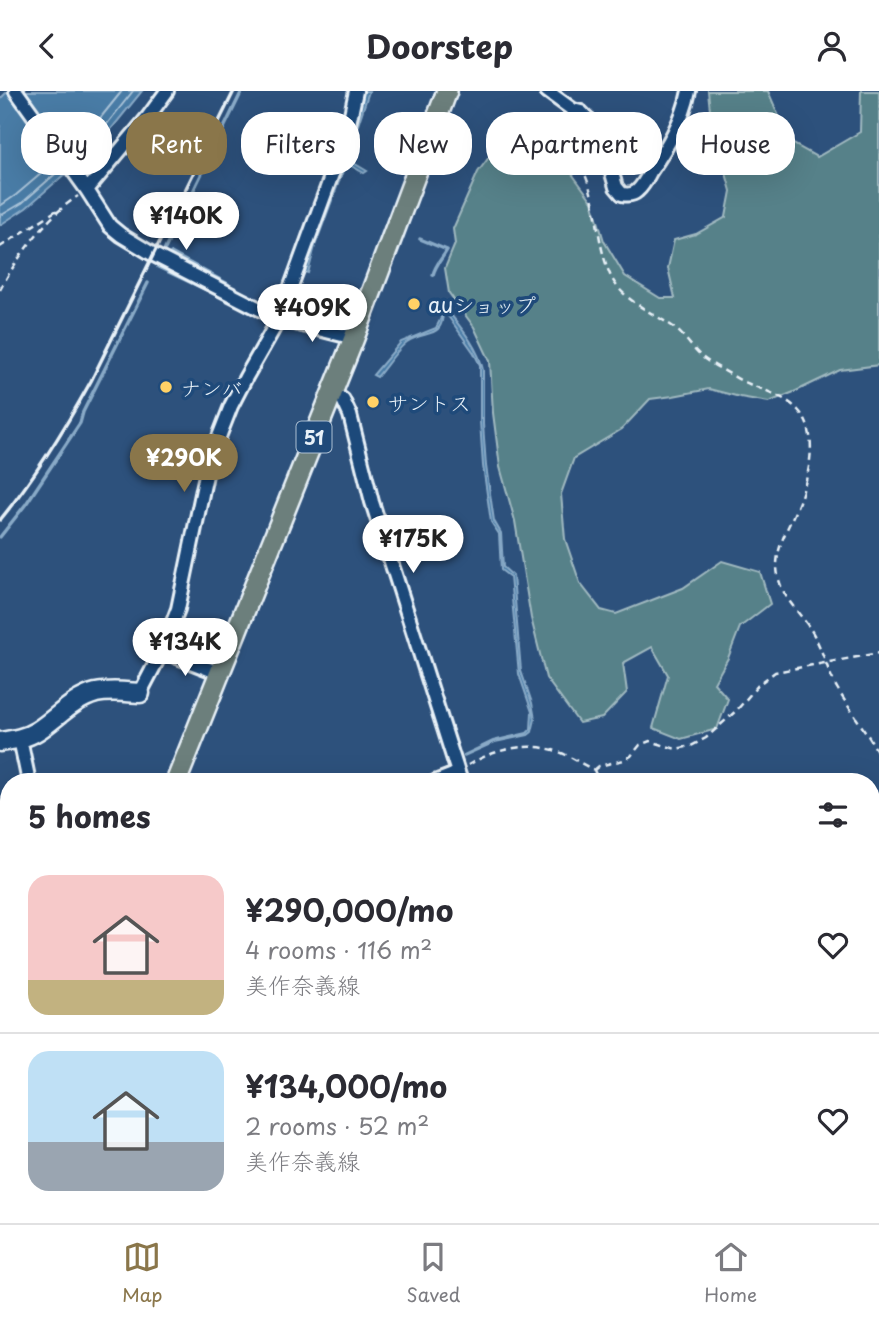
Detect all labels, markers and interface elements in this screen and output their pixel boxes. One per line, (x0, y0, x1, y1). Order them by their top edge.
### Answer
text: Doorstep (366, 22, 513, 70)
icon: back (28, 27, 66, 65)
icon: person (813, 27, 851, 65)
chip: Buy (21, 112, 112, 175)
chip: Rent (126, 112, 227, 175)
chip: Filters (241, 112, 360, 175)
chip: New (374, 112, 472, 175)
chip: Apartment (486, 112, 662, 175)
chip: House (676, 112, 795, 175)
pin: ¥140K (137, 193, 235, 252)
text: ¥140K (149, 197, 223, 232)
pin: ¥409K (263, 285, 361, 344)
place label: auショップ (428, 288, 536, 320)
text: ¥409K (273, 289, 351, 324)
marker: auショップ (406, 296, 422, 312)
place label: ナンバ (180, 371, 242, 403)
marker: ナンバ (158, 379, 174, 395)
place label: サントス (387, 386, 471, 418)
marker: サントス (365, 394, 381, 410)
road number: 51 (296, 421, 332, 453)
pin: ¥290K (135, 435, 233, 494)
text: ¥290K (146, 439, 222, 474)
pin: ¥175K (364, 515, 462, 575)
text: ¥175K (379, 520, 448, 555)
pin: ¥134K (136, 619, 234, 678)
text: ¥134K (149, 623, 221, 658)
text: 5 homes (28, 793, 151, 838)
icon: filters (814, 796, 852, 834)
text: ¥290,000/mo (245, 887, 453, 932)
icon: home (84, 903, 168, 987)
icon: heart (814, 926, 852, 964)
text: 4 rooms · 116 m² (245, 932, 432, 967)
text: 美作奈義線 (245, 967, 360, 1002)
text: ¥134,000/mo (245, 1063, 447, 1108)
icon: home (84, 1079, 168, 1163)
icon: heart (814, 1102, 852, 1140)
text: 2 rooms · 52 m² (245, 1108, 429, 1143)
text: 美作奈義線 (245, 1143, 360, 1178)
tab: Map (122, 1238, 163, 1308)
tab: Saved (406, 1238, 460, 1308)
tab: Home (704, 1238, 757, 1308)

